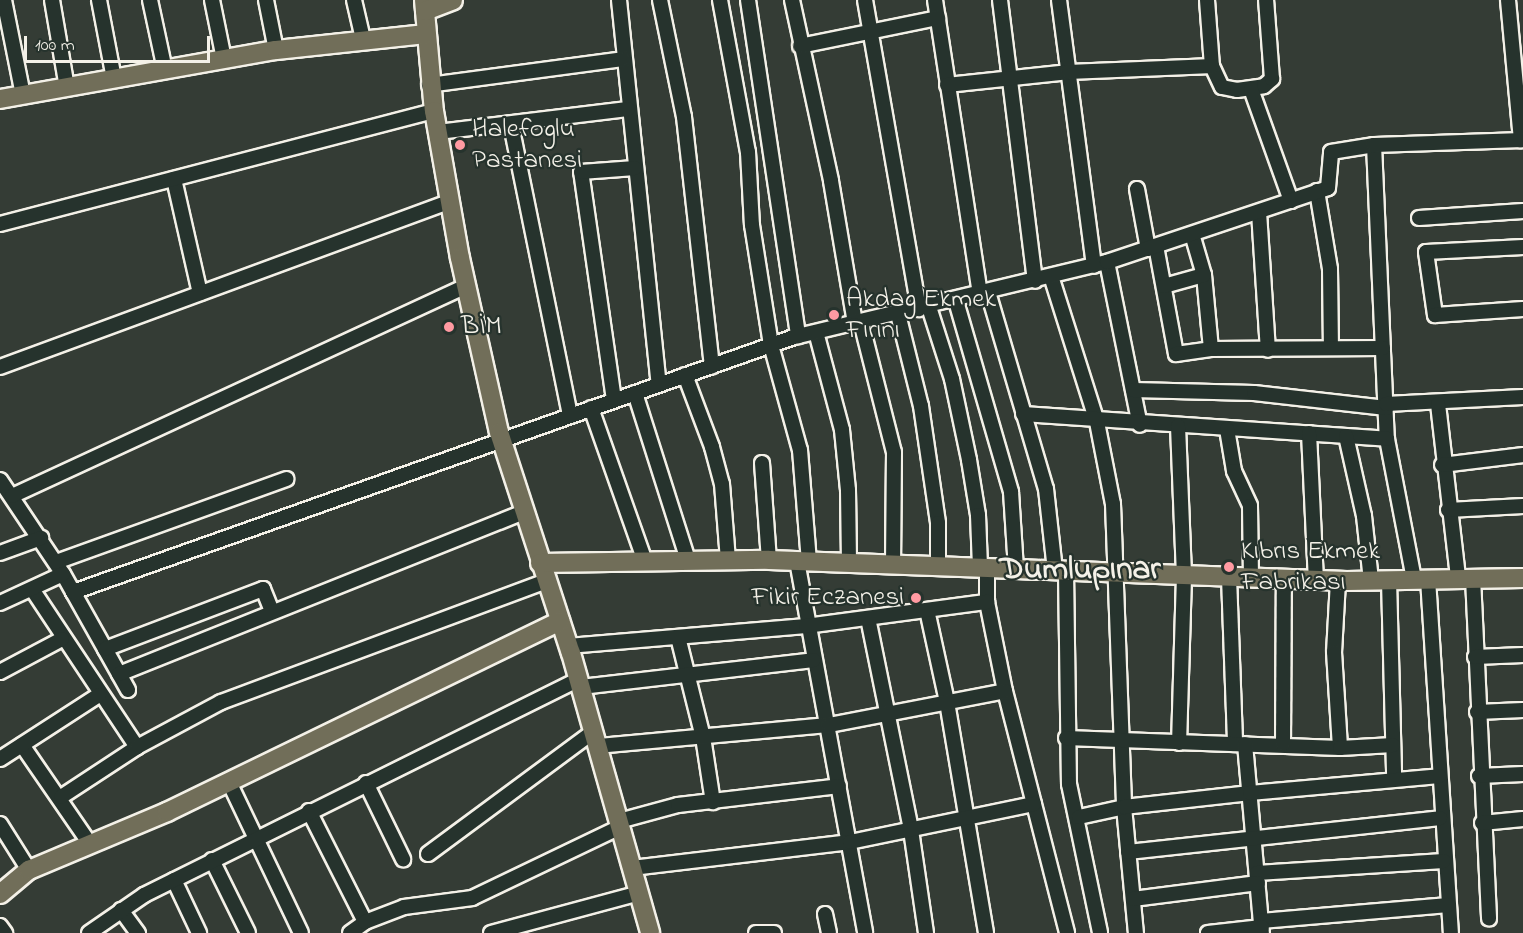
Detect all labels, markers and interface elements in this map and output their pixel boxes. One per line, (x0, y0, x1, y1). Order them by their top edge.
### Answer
scale bar (27, 24, 213, 62)
text: 100 m (35, 33, 75, 59)
place label: Halefoglu Pastanesi (472, 113, 582, 176)
marker: Halefoglu Pastanesi (453, 138, 467, 152)
place label: Akdag Ekmek Fırını (846, 283, 996, 346)
marker: Akdag Ekmek Fırını (827, 308, 841, 322)
place label: BİM (461, 311, 502, 343)
marker: BİM (442, 320, 456, 334)
place label: Kıbrıs Ekmek Fabrikası (1241, 535, 1380, 598)
district label: Dumlupınar (999, 551, 1161, 591)
marker: Kıbrıs Ekmek Fabrikası (1222, 560, 1236, 574)
place label: Fikir Eczanesi (752, 582, 904, 614)
marker: Fikir Eczanesi (909, 591, 923, 605)

